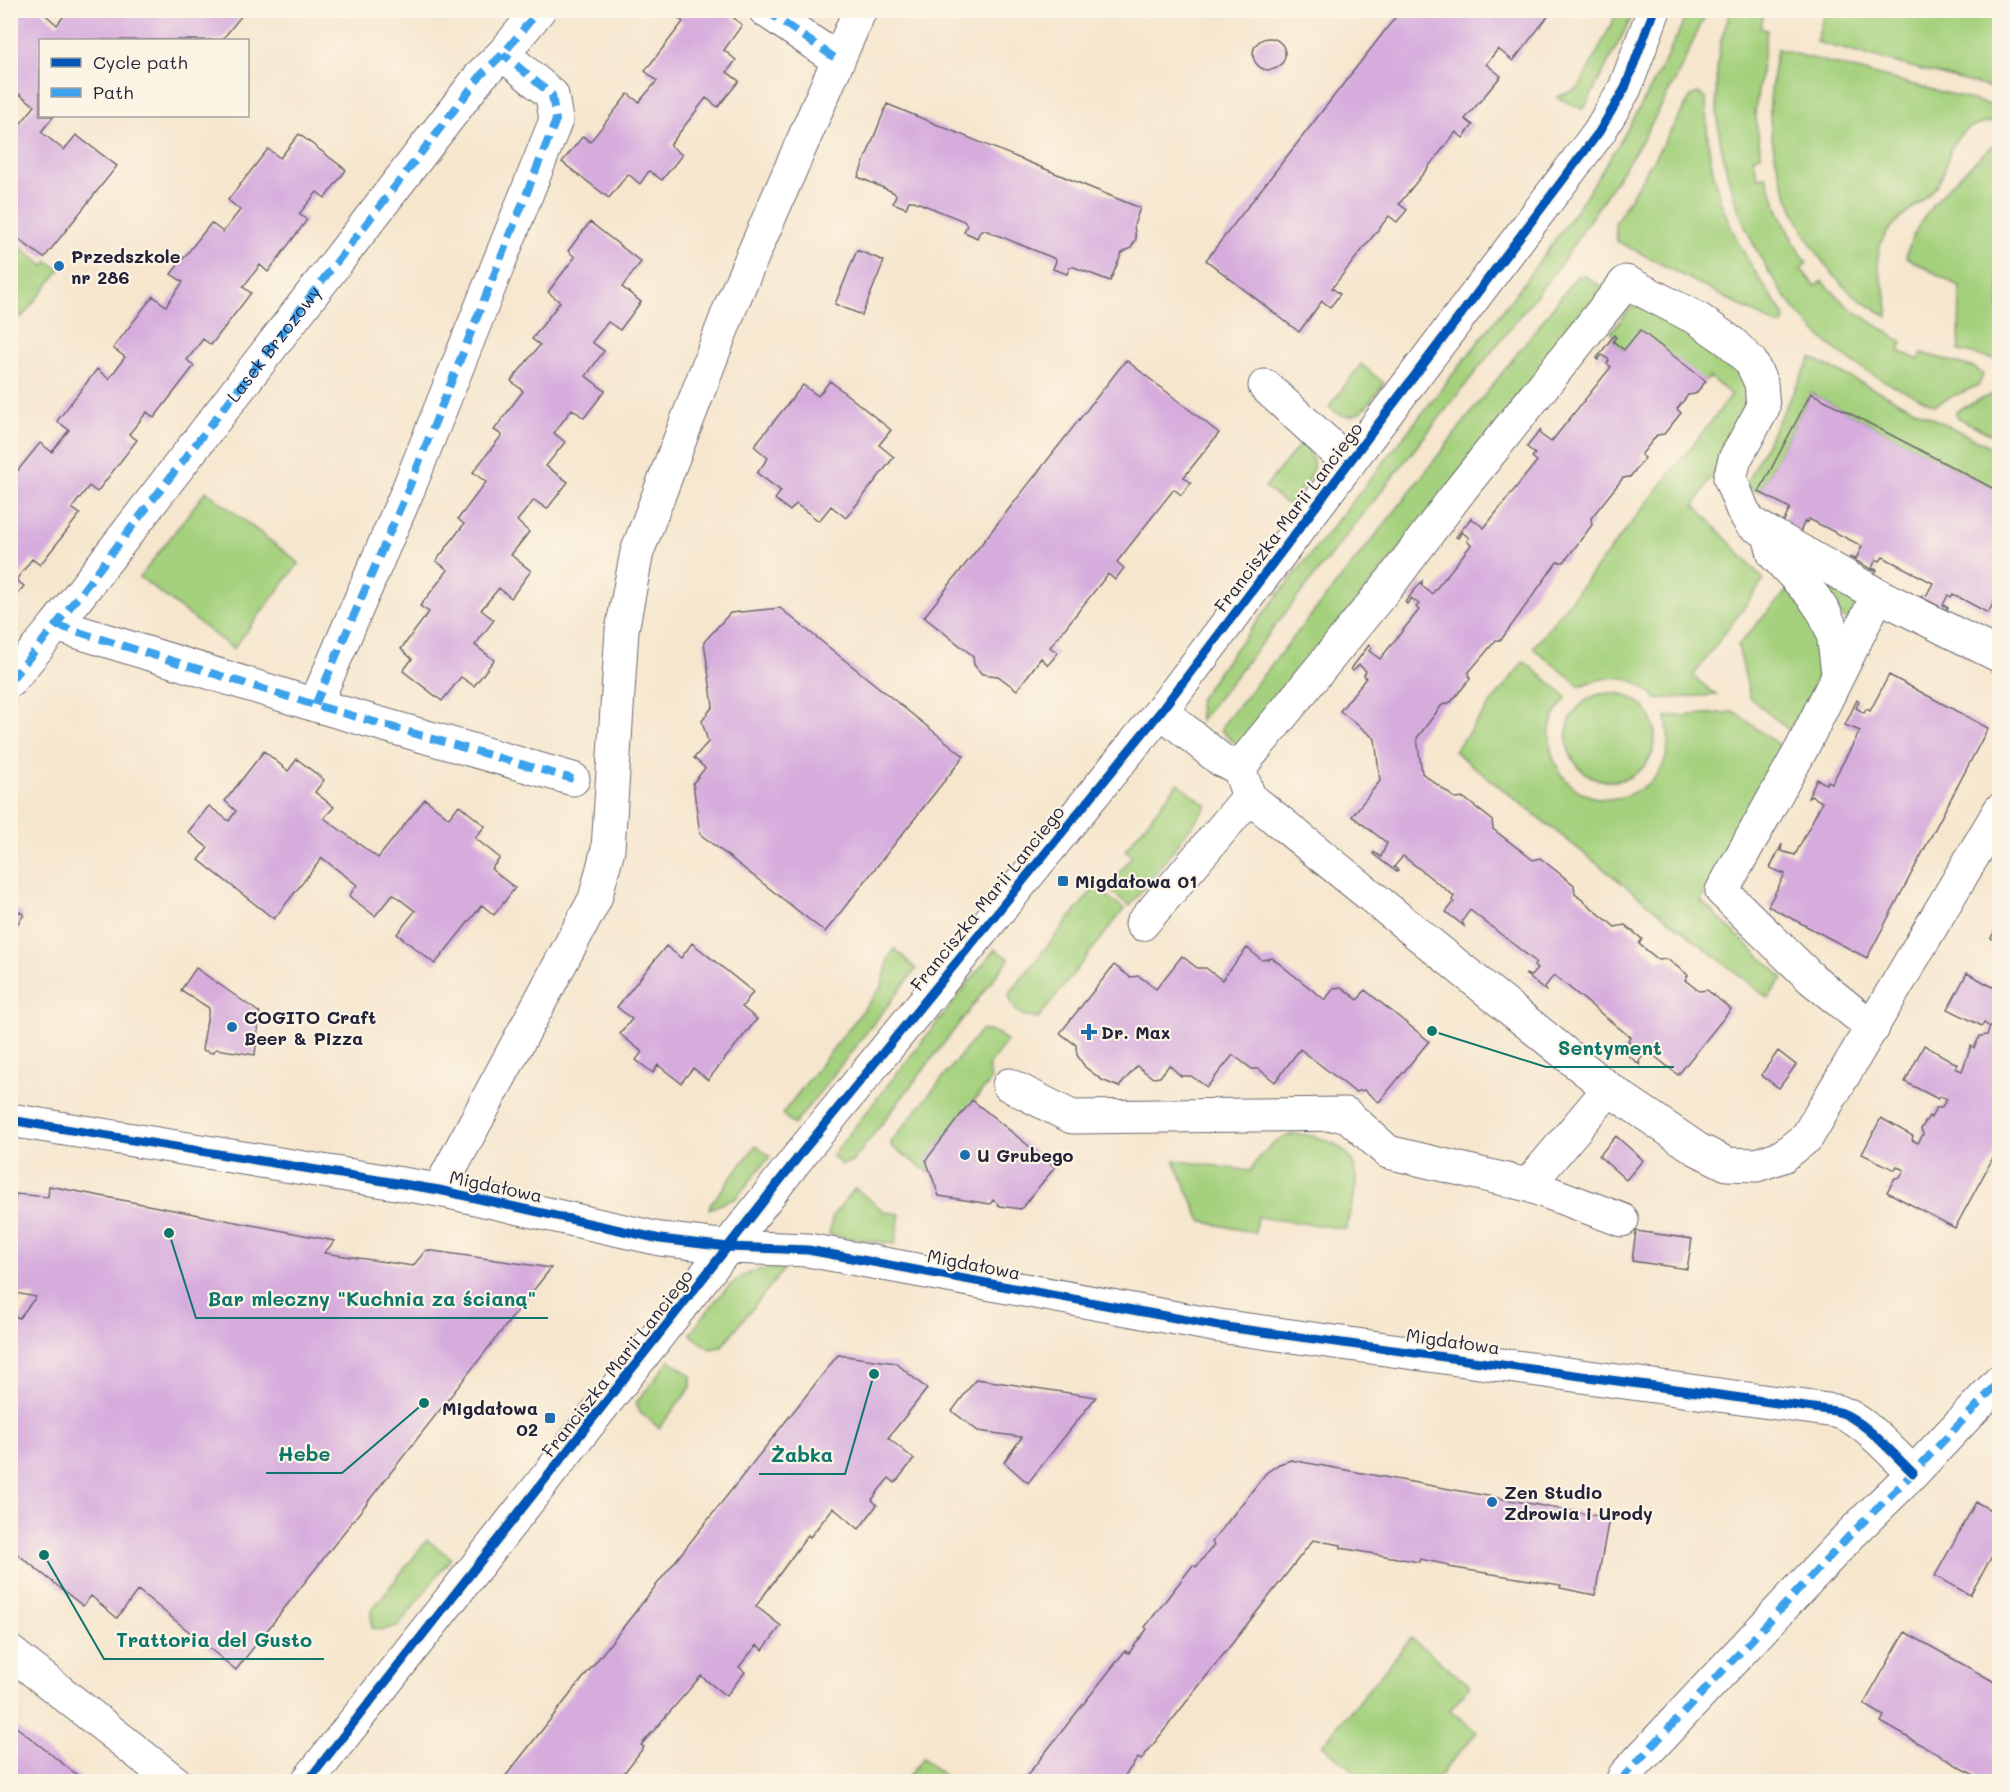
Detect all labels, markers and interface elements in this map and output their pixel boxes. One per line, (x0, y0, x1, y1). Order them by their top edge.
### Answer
legend (39, 39, 249, 117)
text: Cycle path (93, 50, 188, 74)
text: Path (93, 80, 133, 104)
place label: Przedszkole nr 286 (71, 244, 181, 289)
marker: Przedszkole nr 286 (52, 259, 66, 273)
street label: Lasek Brzozowy (221, 281, 326, 407)
street label: Franciszka Marii Lanciego (1209, 417, 1368, 617)
street label: Franciszka Marii Lanciego (905, 800, 1070, 996)
place label: Migdałowa 01 (1075, 869, 1197, 893)
marker: Migdałowa 01 (1056, 874, 1070, 888)
place label: COGITO Craft Beer & Pizza (244, 1005, 376, 1050)
marker: COGITO Craft Beer & Pizza (225, 1020, 239, 1034)
place label: Dr. Max (1101, 1020, 1170, 1044)
marker: Dr. Max (1082, 1025, 1096, 1039)
callout: Sentyment (1546, 1029, 1674, 1067)
text: Sentyment (1558, 1034, 1662, 1060)
place label: U Grubego (977, 1143, 1074, 1167)
marker: U Grubego (958, 1148, 972, 1162)
street label: Migdałowa (447, 1164, 545, 1208)
street label: Migdałowa (925, 1243, 1023, 1285)
street label: Franciszka Marii Lanciego (536, 1264, 698, 1462)
callout: Bar mleczny "Kuchnia za ścianą" (196, 1280, 548, 1318)
text: Bar mleczny "Kuchnia za ścianą" (208, 1285, 536, 1311)
street label: Migdałowa (1405, 1323, 1501, 1359)
place label: Migdałowa 02 (442, 1396, 538, 1441)
marker: Migdałowa 02 (543, 1411, 557, 1425)
callout: Hebe (266, 1435, 342, 1473)
callout: Żabka (759, 1436, 845, 1474)
text: Hebe (278, 1440, 330, 1466)
text: Żabka (771, 1441, 833, 1467)
place label: Zen Studio Zdrowia i Urody (1504, 1480, 1653, 1525)
marker: Zen Studio Zdrowia i Urody (1485, 1495, 1499, 1509)
callout: Trattoria del Gusto (104, 1621, 324, 1659)
text: Trattoria del Gusto (116, 1626, 312, 1652)

